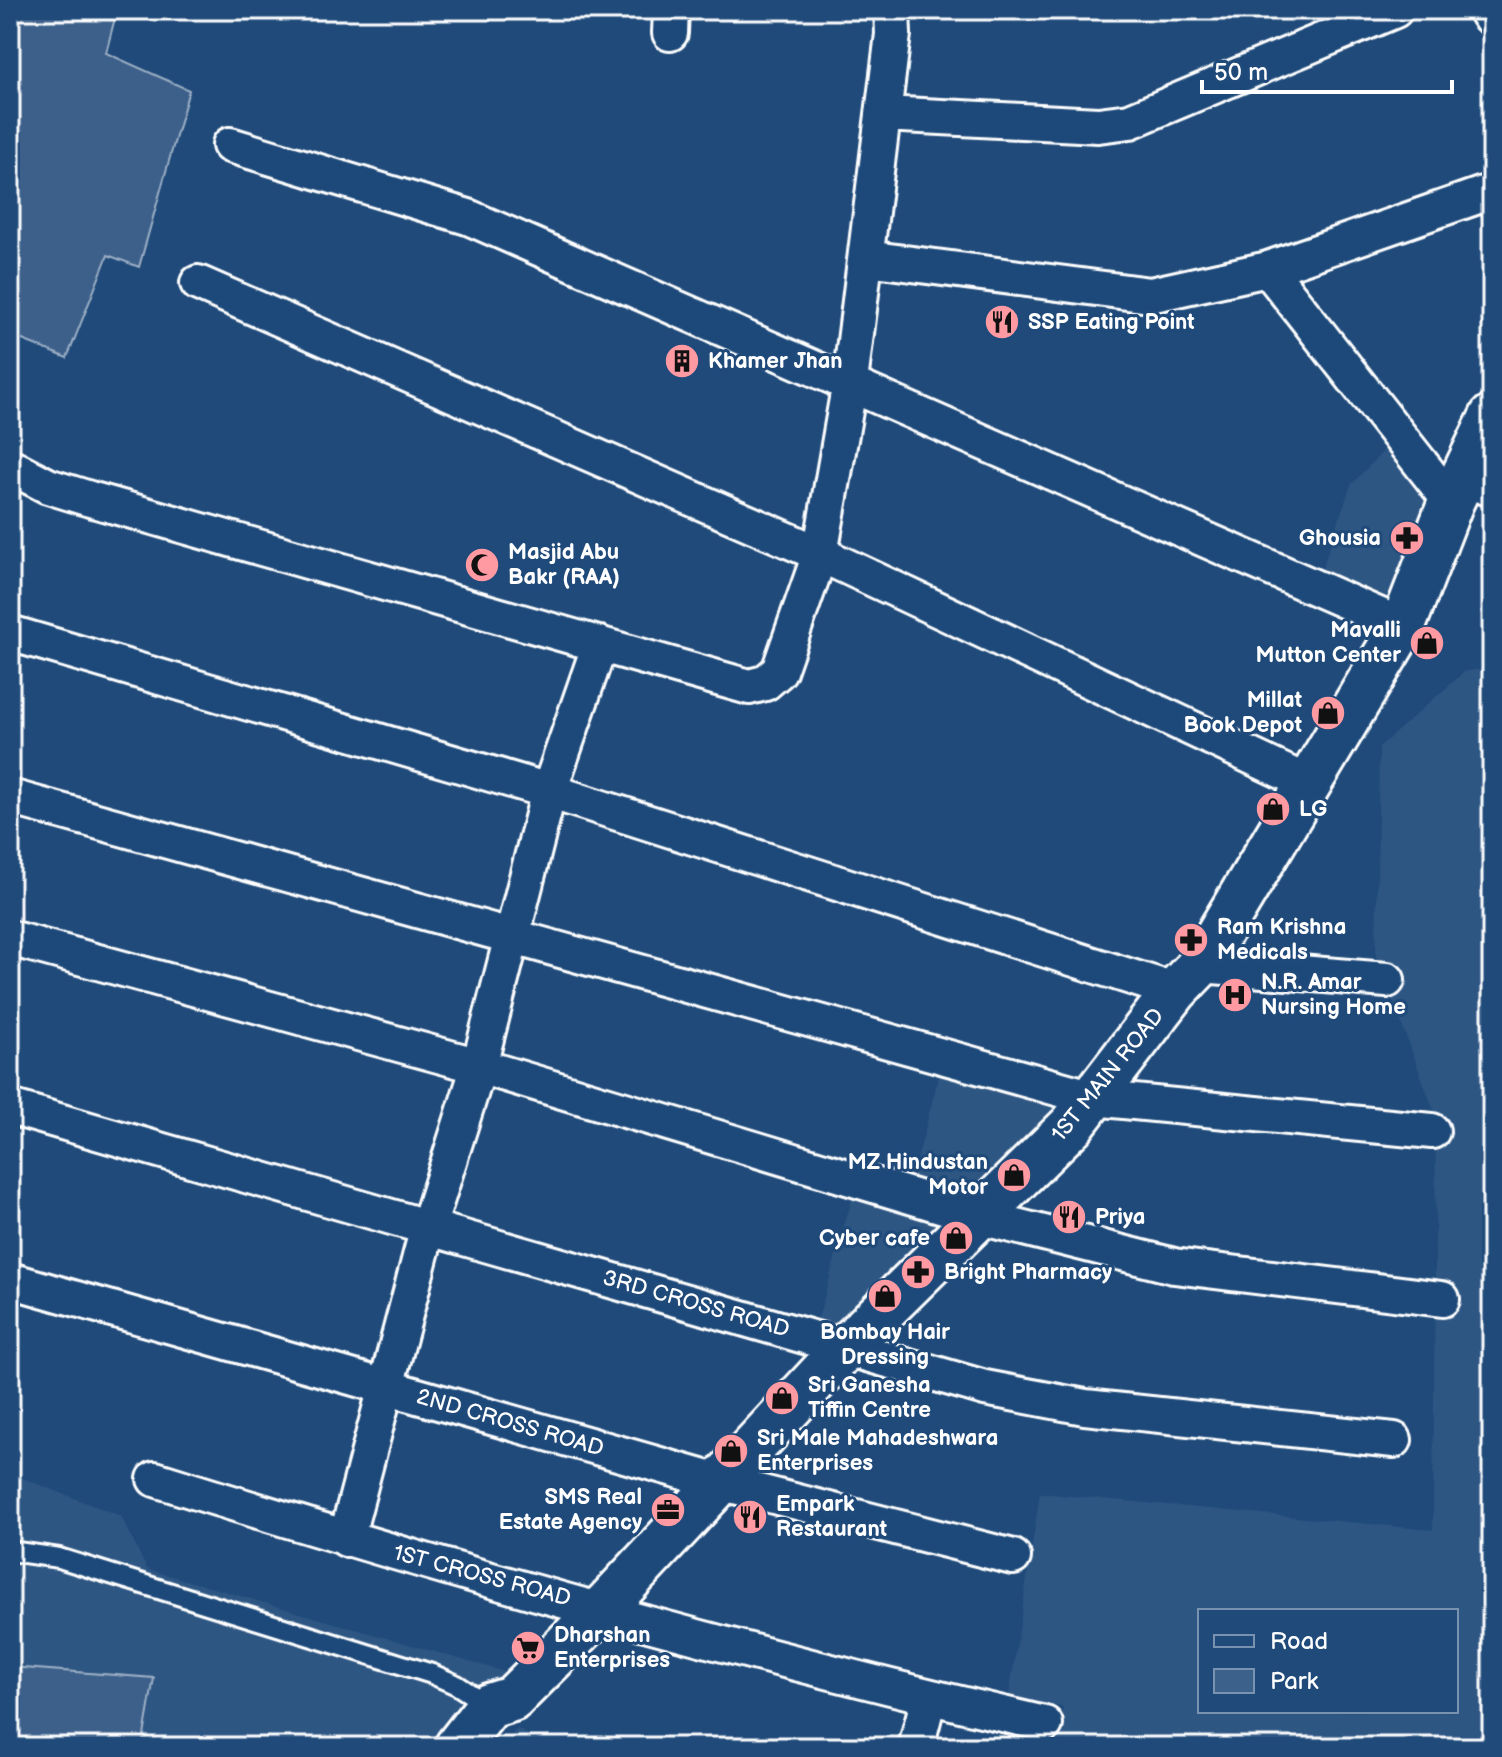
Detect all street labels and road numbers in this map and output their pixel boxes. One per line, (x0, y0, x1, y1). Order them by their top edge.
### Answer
street label: 1ST MAIN ROAD (1046, 1003, 1170, 1147)
street label: 3RD CROSS ROAD (600, 1264, 792, 1344)
street label: 2ND CROSS ROAD (413, 1383, 607, 1463)
street label: 1ST CROSS ROAD (390, 1539, 574, 1613)

